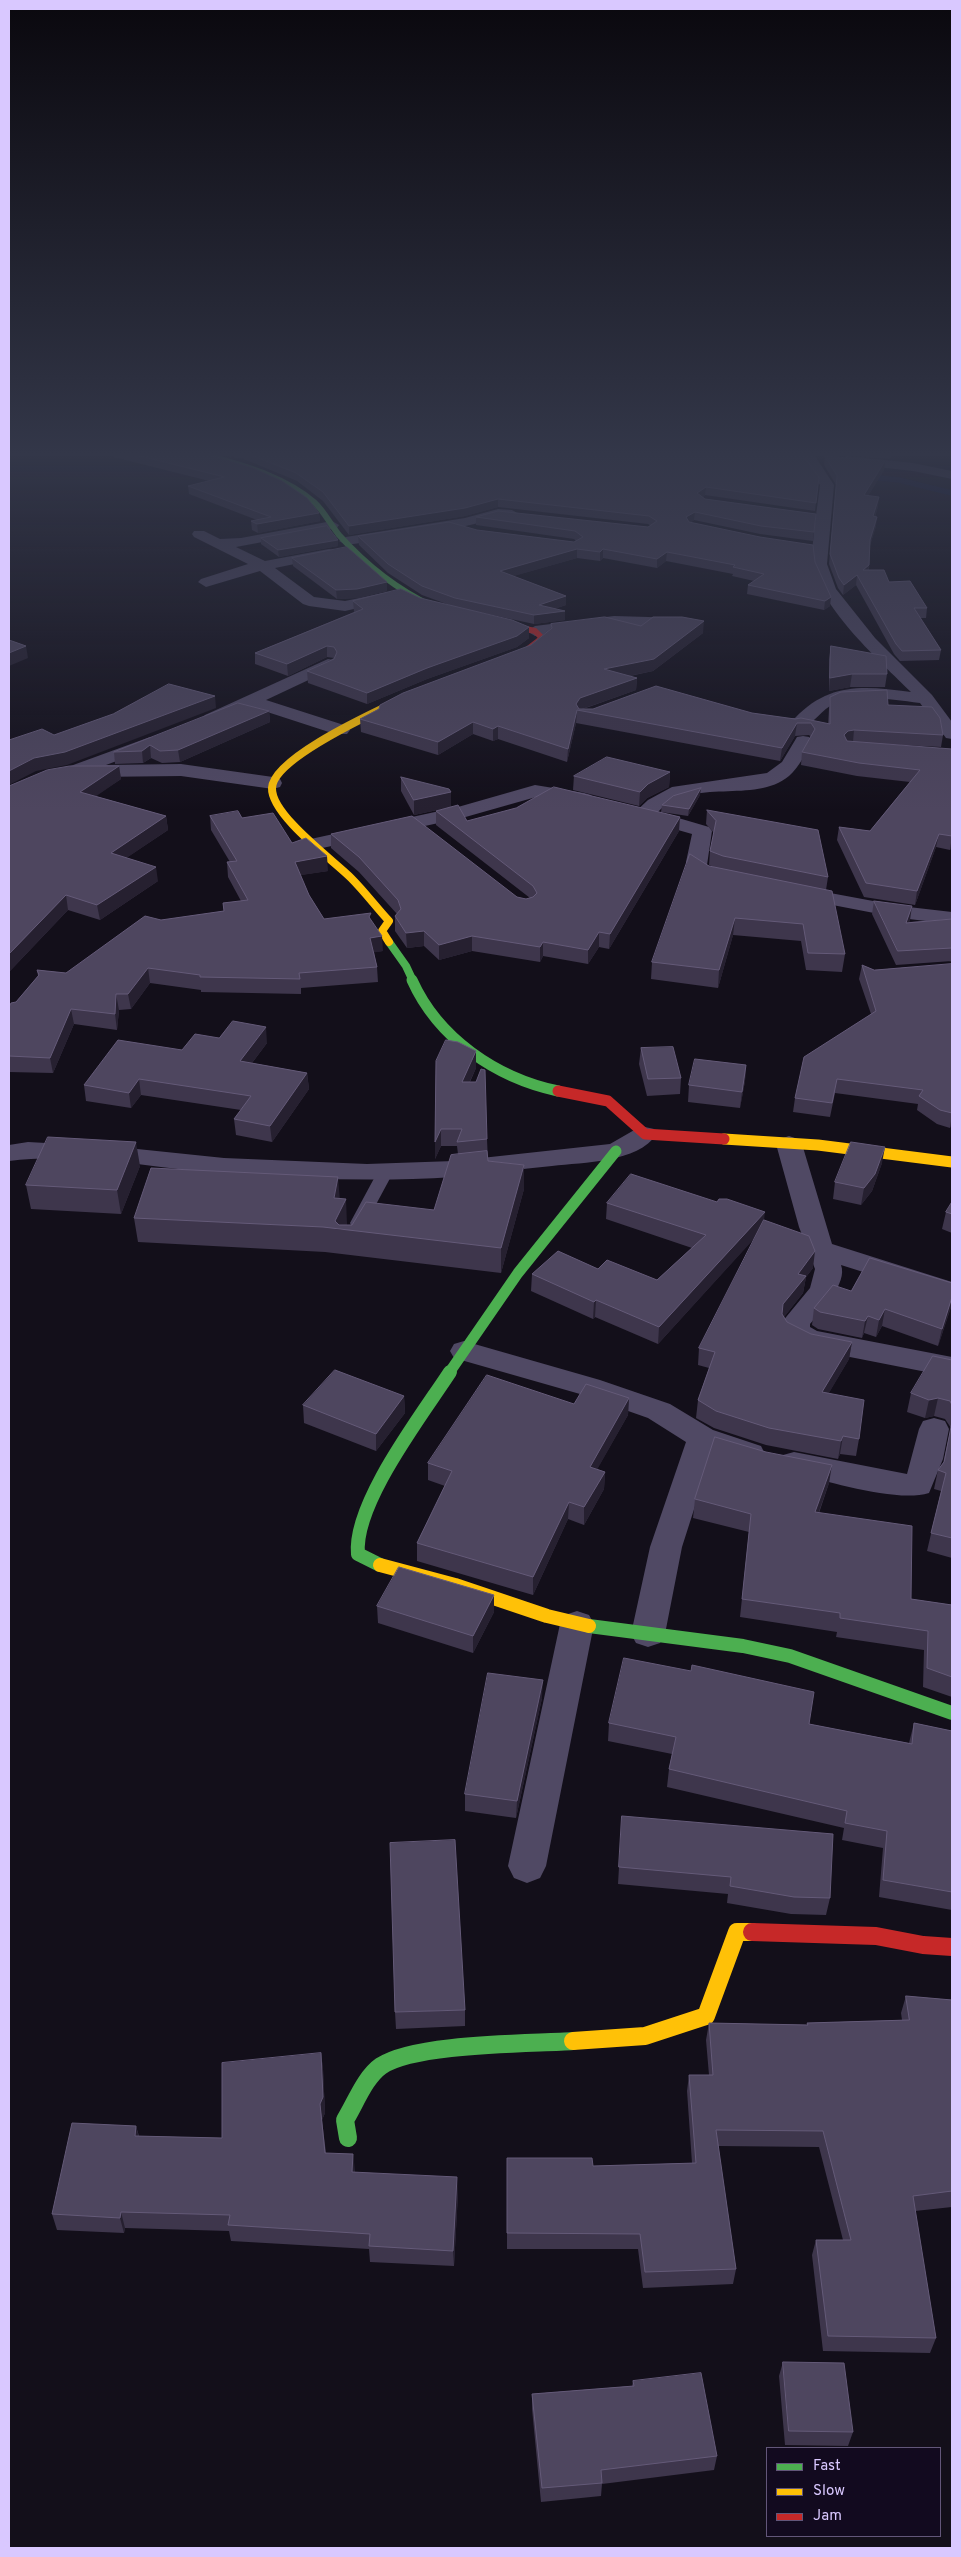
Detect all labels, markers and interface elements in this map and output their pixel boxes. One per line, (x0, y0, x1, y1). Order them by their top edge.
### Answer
legend (766, 2447, 941, 2537)
text: Fast (813, 2457, 841, 2476)
text: Slow (813, 2482, 845, 2501)
text: Jam (813, 2507, 842, 2526)

